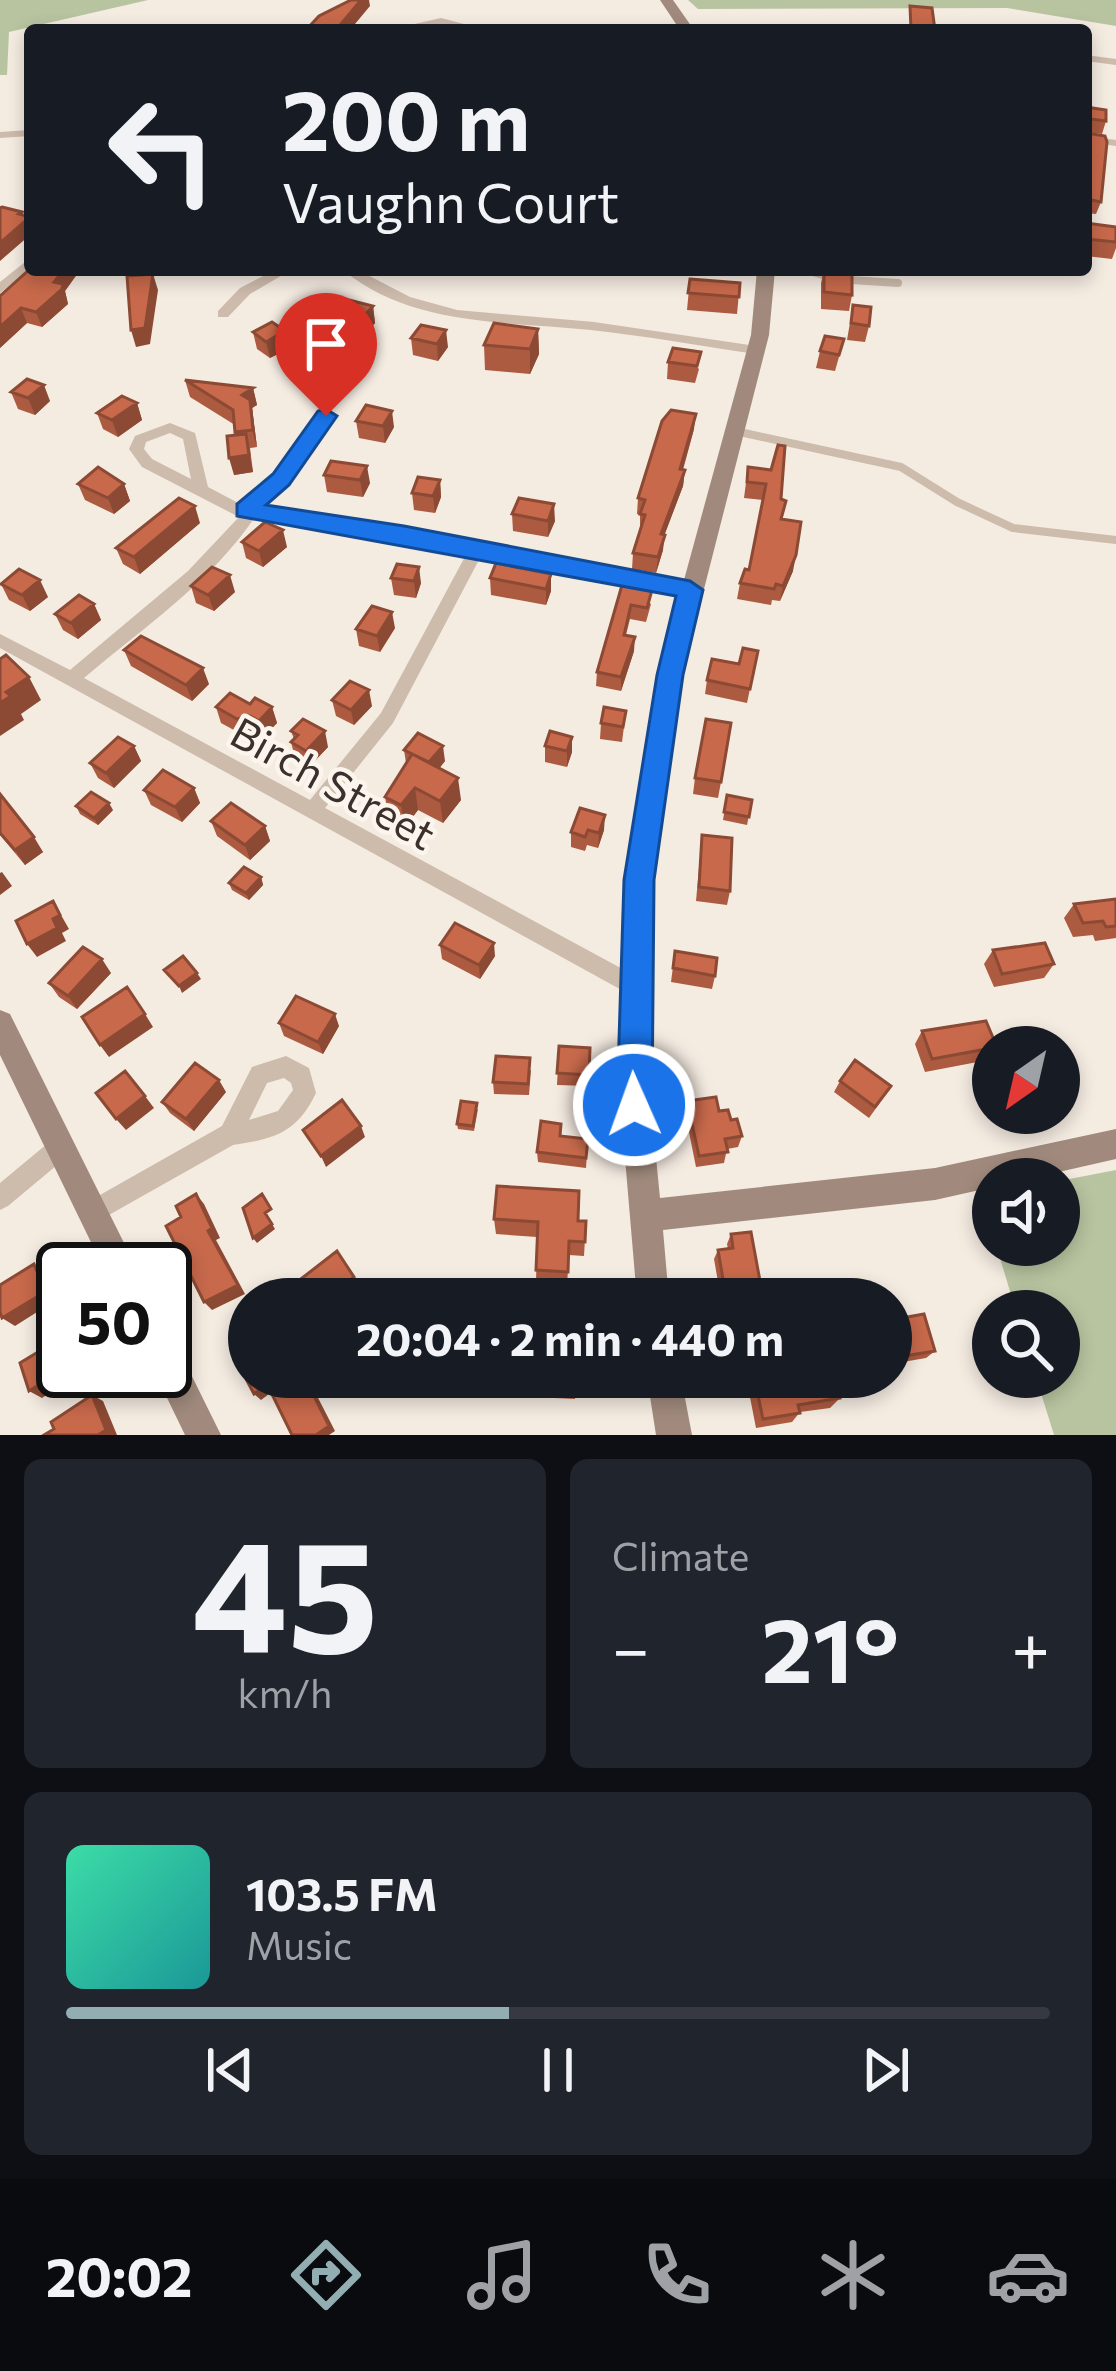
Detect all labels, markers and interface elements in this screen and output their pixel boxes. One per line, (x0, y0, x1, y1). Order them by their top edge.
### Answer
text: 200 m (282, 66, 530, 168)
icon: left (84, 72, 240, 228)
text: Vaughn Court (282, 168, 619, 234)
pin (275, 293, 377, 416)
icon: arrive (293, 311, 359, 377)
street label: Birch Street (223, 705, 445, 859)
north arrow (972, 1026, 1080, 1134)
map controls (972, 1026, 1080, 1398)
position arrow (571, 1042, 697, 1168)
button: sound (972, 1158, 1080, 1266)
speed limit sign: 50 (36, 1242, 192, 1398)
button: search (972, 1290, 1080, 1398)
text: 20:04 · 2 min · 440 m (356, 1310, 784, 1365)
text: 45 (192, 1494, 378, 1685)
text: Climate (612, 1531, 749, 1579)
text: 21° (761, 1591, 899, 1702)
text: − (612, 1606, 650, 1687)
text: + (1011, 1606, 1050, 1687)
text: km/h (238, 1668, 332, 1716)
text: 103.5 FM (246, 1865, 438, 1920)
text: Music (246, 1920, 352, 1968)
icon: previous (197, 2037, 263, 2103)
icon: pause (525, 2037, 591, 2103)
icon: next (853, 2037, 919, 2103)
icon: directions (284, 2233, 368, 2317)
icon: music (460, 2233, 544, 2317)
icon: phone (635, 2233, 719, 2317)
icon: climate (811, 2233, 895, 2317)
icon: car (986, 2233, 1070, 2317)
text: 20:02 (46, 2242, 193, 2308)

